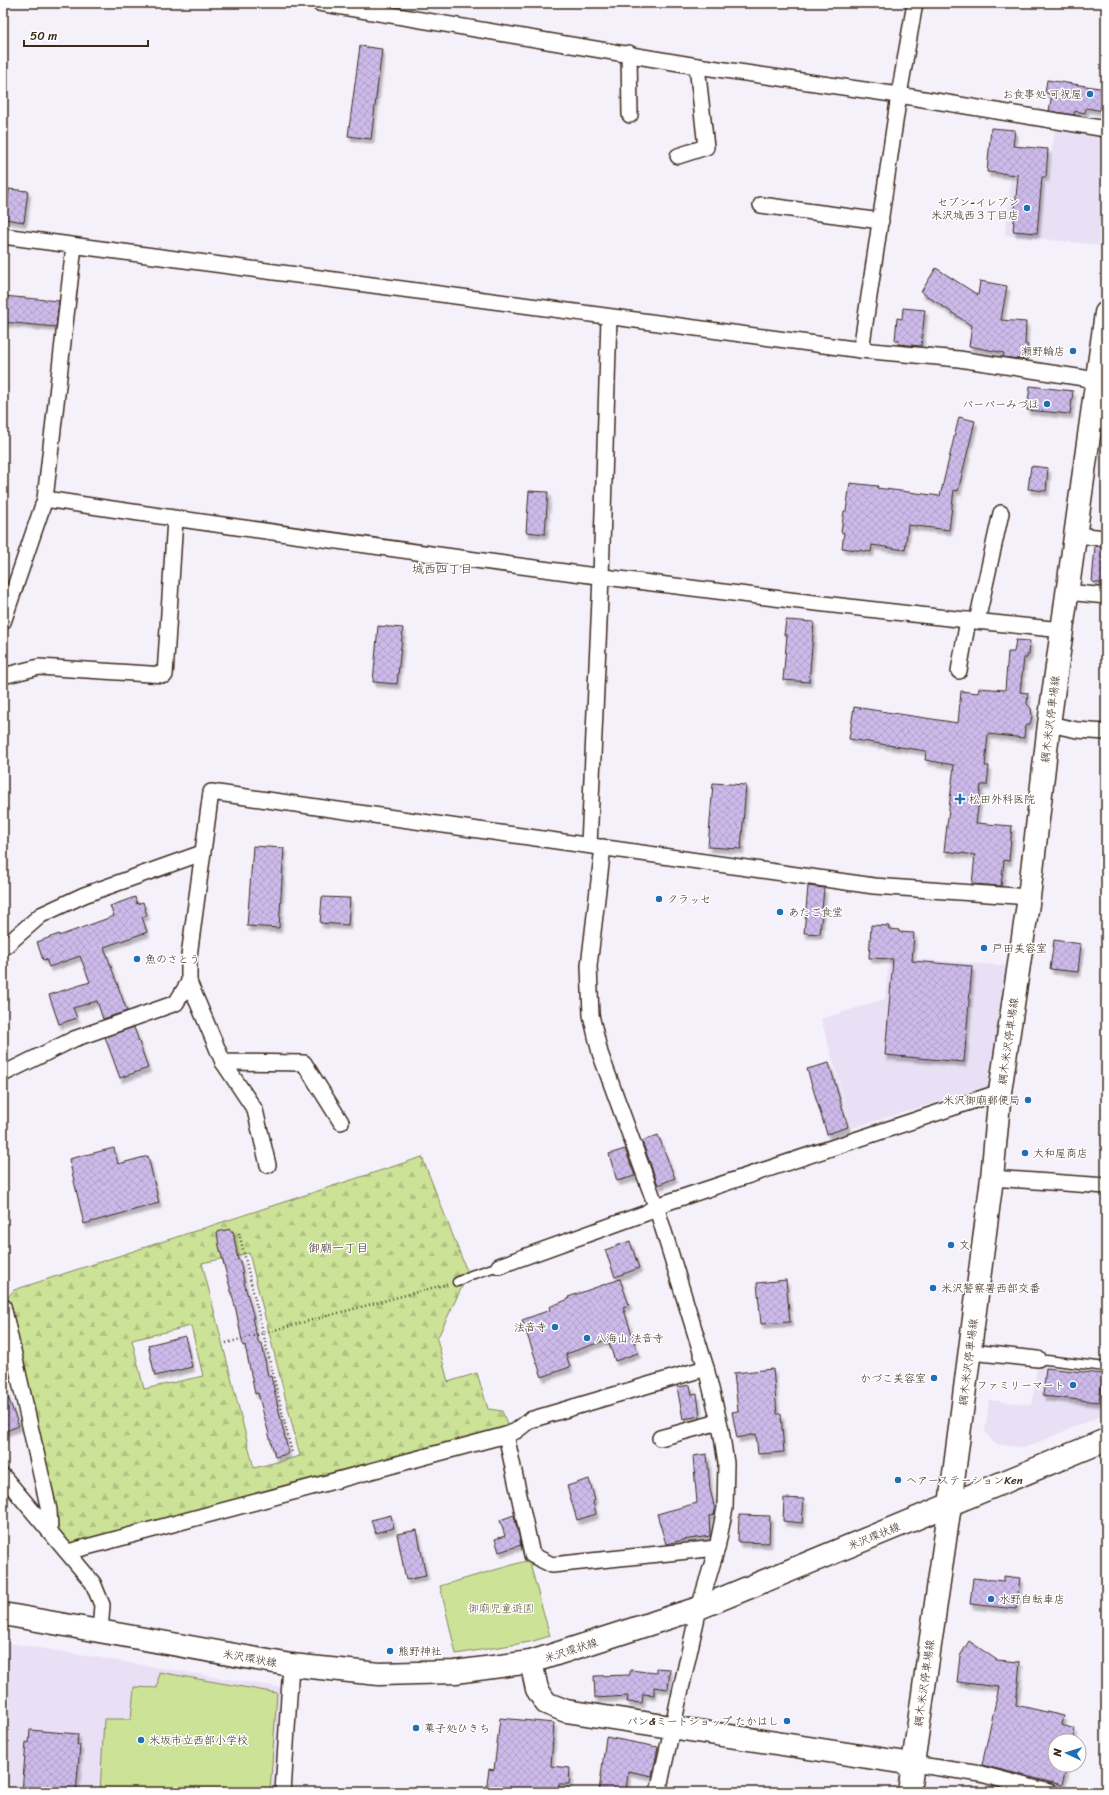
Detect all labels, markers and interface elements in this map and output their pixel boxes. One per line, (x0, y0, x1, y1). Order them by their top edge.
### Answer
scale bar (24, 22, 148, 48)
text: 50 m (30, 25, 57, 47)
place label: お食事処 可祝屋 (1002, 85, 1082, 104)
marker: お食事処 可祝屋 (1085, 89, 1095, 99)
place label: セブン-イレブン 米沢城西３丁目店 (931, 193, 1019, 225)
marker: セブン-イレブン 米沢城西３丁目店 (1022, 203, 1032, 213)
place label: 瀬野輪店 (1021, 342, 1065, 361)
marker: 瀬野輪店 (1068, 346, 1078, 356)
place label: バーバーみづほ (962, 395, 1039, 414)
marker: バーバーみづほ (1042, 399, 1052, 409)
district label: 城西四丁目 (412, 558, 472, 580)
street label: 綱木米沢停車場線 (1036, 674, 1065, 764)
place label: 松田外科医院 (969, 790, 1035, 809)
marker: 松田外科医院 (954, 793, 966, 805)
place label: クラッセ (667, 890, 711, 909)
marker: クラッセ (654, 894, 664, 904)
place label: あたご食堂 (788, 903, 843, 922)
marker: あたご食堂 (775, 907, 785, 917)
place label: 戸田美容室 (992, 939, 1047, 958)
marker: 戸田美容室 (979, 943, 989, 953)
place label: 魚のさとう (145, 950, 200, 969)
marker: 魚のさとう (132, 954, 142, 964)
street label: 綱木米沢停車場線 (993, 996, 1024, 1086)
place label: 米沢御廟郵便局 (943, 1091, 1020, 1110)
marker: 米沢御廟郵便局 (1023, 1095, 1033, 1105)
place label: 大和屋商店 (1033, 1144, 1088, 1163)
marker: 大和屋商店 (1020, 1148, 1030, 1158)
place label: 文 (959, 1236, 970, 1255)
district label: 御廟一丁目 (308, 1237, 368, 1259)
marker: 文 (946, 1240, 956, 1250)
place label: 米沢警察署西部交番 (941, 1279, 1040, 1298)
marker: 米沢警察署西部交番 (928, 1283, 938, 1293)
street label: 綱木米沢停車場線 (954, 1317, 983, 1407)
place label: 法音寺 (514, 1318, 547, 1337)
marker: 法音寺 (550, 1322, 560, 1332)
place label: 八海山 法音寺 (595, 1329, 664, 1348)
marker: 八海山 法音寺 (582, 1333, 592, 1343)
place label: かづこ美容室 (860, 1369, 926, 1388)
marker: かづこ美容室 (929, 1373, 939, 1383)
place label: ファミリーマート (977, 1376, 1065, 1395)
marker: ファミリーマート (1068, 1380, 1078, 1390)
place label: ヘアーステーションKen (906, 1471, 1023, 1490)
marker: ヘアーステーションKen (893, 1475, 903, 1485)
street label: 米沢環状線 (845, 1517, 903, 1556)
place label: 水野自転車店 (999, 1590, 1065, 1609)
marker: 水野自転車店 (986, 1594, 996, 1604)
park label: 御廟児童遊園 (468, 1599, 534, 1618)
street label: 米沢環状線 (542, 1633, 600, 1668)
street label: 綱木米沢停車場線 (909, 1638, 940, 1728)
place label: 熊野神社 (398, 1642, 442, 1661)
street label: 米沢環状線 (221, 1644, 279, 1673)
marker: 熊野神社 (385, 1646, 395, 1656)
place label: パン&ミートショップ たかはし (627, 1712, 779, 1731)
marker: パン&ミートショップ たかはし (782, 1716, 792, 1726)
place label: 菓子処ひきち (424, 1719, 490, 1738)
marker: 菓子処ひきち (411, 1723, 421, 1733)
place label: 米坂市立西部小学校 (149, 1731, 248, 1750)
north arrow (1047, 1733, 1087, 1773)
marker: 米坂市立西部小学校 (136, 1735, 146, 1745)
text: N (1048, 1747, 1067, 1758)

